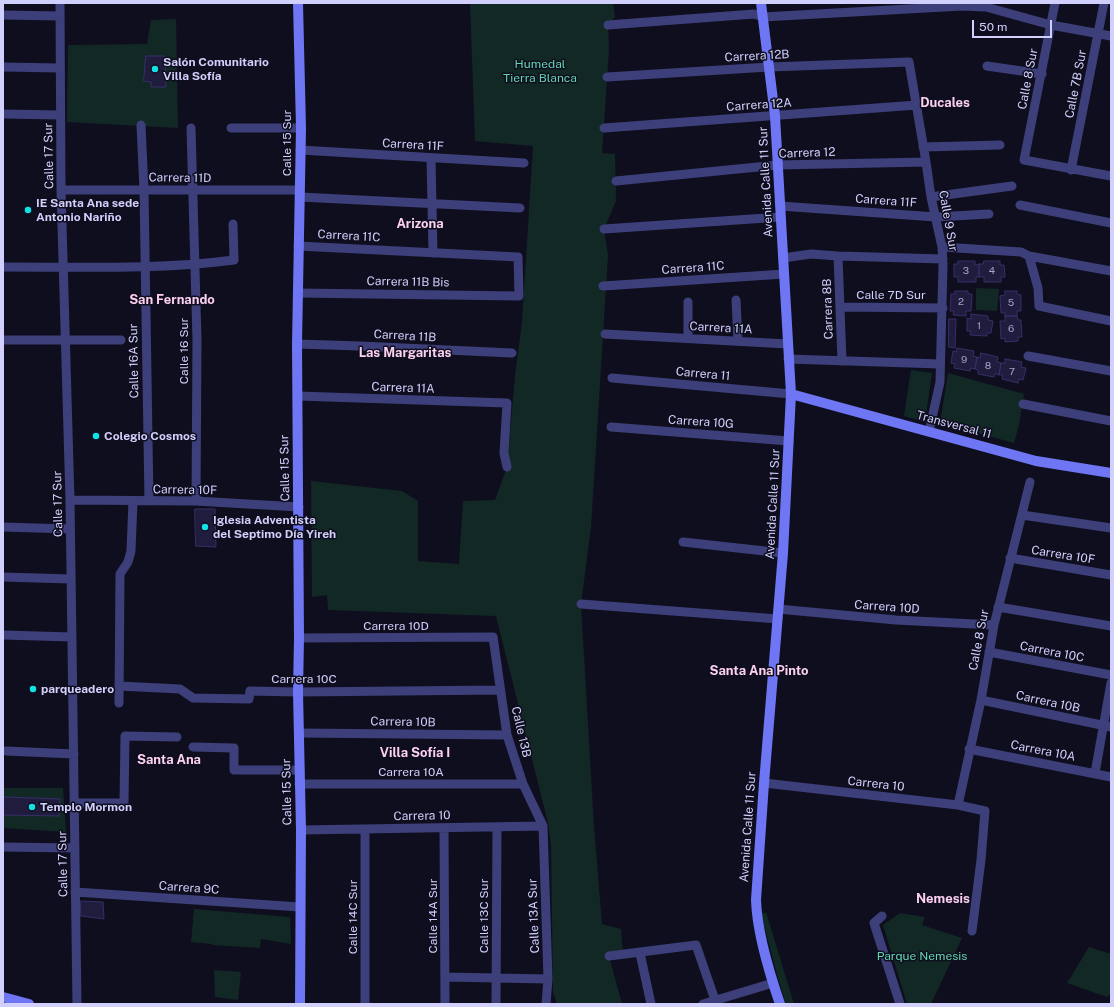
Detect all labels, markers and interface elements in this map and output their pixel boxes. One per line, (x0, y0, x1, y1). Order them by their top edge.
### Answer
scale bar (974, 12, 1054, 38)
text: 50 m (979, 20, 1007, 34)
street label: Carrera 12B (724, 47, 790, 65)
street label: Calle 8 Sur (1015, 47, 1041, 111)
street label: Calle 7B Sur (1062, 49, 1090, 119)
place label: Salón Comunitario Villa Sofía (163, 55, 269, 83)
park label: Humedal Tierra Blanca (503, 57, 577, 85)
marker: Salón Comunitario Villa Sofía (150, 64, 160, 74)
district label: Ducales (920, 95, 970, 111)
street label: Carrera 12A (726, 96, 792, 114)
street label: Calle 15 Sur (280, 110, 294, 176)
street label: Calle 17 Sur (41, 123, 57, 189)
street label: Avenida Calle 11 Sur (756, 126, 776, 238)
street label: Carrera 11F (382, 136, 444, 154)
street label: Carrera 12 (778, 145, 836, 161)
street label: Carrera 11D (148, 170, 212, 186)
street label: Calle 9 Sur (936, 189, 960, 253)
street label: Carrera 11F (855, 192, 917, 210)
place label: IE Santa Ana sede Antonio Nariño (36, 196, 139, 224)
marker: IE Santa Ana sede Antonio Nariño (23, 205, 33, 215)
district label: Arizona (396, 216, 444, 232)
street label: Carrera 11C (317, 227, 381, 245)
street label: Carrera 11C (661, 259, 725, 277)
house number: 3 (963, 265, 969, 277)
house number: 4 (989, 265, 995, 277)
street label: Carrera 11B Bis (367, 274, 449, 290)
street label: Carrera 8B (820, 278, 836, 340)
street label: Calle 7D Sur (856, 288, 926, 302)
district label: San Fernando (129, 292, 215, 308)
house number: 2 (958, 296, 964, 308)
house number: 5 (1008, 297, 1014, 309)
street label: Calle 16 Sur (177, 318, 191, 384)
street label: Carrera 11A (689, 319, 753, 337)
house number: 1 (977, 320, 981, 332)
street label: Calle 16A Sur (126, 323, 142, 399)
house number: 6 (1008, 323, 1014, 335)
street label: Carrera 11B (373, 327, 437, 345)
district label: Las Margaritas (359, 345, 451, 361)
house number: 9 (961, 354, 967, 366)
house number: 8 (985, 360, 991, 372)
street label: Carrera 11 (675, 364, 731, 384)
house number: 7 (1009, 366, 1015, 378)
street label: Carrera 11A (371, 380, 435, 396)
street label: Transversal 11 (915, 408, 993, 442)
street label: Carrera 10G (668, 413, 734, 431)
place label: Colegio Cosmos (104, 429, 196, 443)
marker: Colegio Cosmos (91, 431, 101, 441)
street label: Calle 15 Sur (277, 435, 293, 501)
street label: Avenida Calle 11 Sur (763, 448, 783, 560)
street label: Calle 17 Sur (50, 471, 66, 537)
street label: Carrera 10F (153, 482, 217, 498)
place label: Iglesia Adventista del Septimo Día Yireh (213, 513, 336, 541)
marker: Iglesia Adventista del Septimo Día Yireh (200, 522, 210, 532)
street label: Carrera 10F (1030, 543, 1096, 567)
street label: Carrera 10D (854, 598, 920, 616)
street label: Calle 8 Sur (966, 608, 992, 672)
street label: Carrera 10D (363, 619, 429, 633)
street label: Carrera 10C (1019, 639, 1085, 665)
district label: Santa Ana Pinto (710, 663, 808, 679)
street label: Carrera 10C (271, 672, 337, 686)
place label: parqueadero (41, 682, 114, 696)
marker: parqueadero (28, 684, 38, 694)
street label: Carrera 10B (1015, 688, 1081, 716)
street label: Calle 13B (508, 705, 534, 759)
street label: Carrera 10B (370, 714, 436, 730)
street label: Carrera 10A (1009, 738, 1077, 764)
district label: Villa Sofía I (380, 745, 450, 761)
district label: Santa Ana (137, 752, 201, 768)
street label: Calle 15 Sur (279, 759, 295, 825)
street label: Carrera 10A (378, 765, 444, 779)
street label: Avenida Calle 11 Sur (737, 771, 759, 883)
street label: Carrera 10 (847, 774, 905, 794)
place label: Templo Mormon (40, 800, 132, 814)
marker: Templo Mormon (27, 802, 37, 812)
street label: Carrera 10 (393, 808, 451, 824)
street label: Calle 17 Sur (55, 831, 71, 897)
street label: Calle 13A Sur (525, 878, 543, 954)
street label: Carrera 9C (158, 879, 220, 897)
street label: Calle 14A Sur (426, 879, 440, 953)
street label: Calle 13C Sur (477, 879, 491, 953)
street label: Calle 14C Sur (346, 880, 360, 954)
district label: Nemesis (916, 891, 970, 907)
park label: Parque Nemesis (877, 949, 967, 963)

